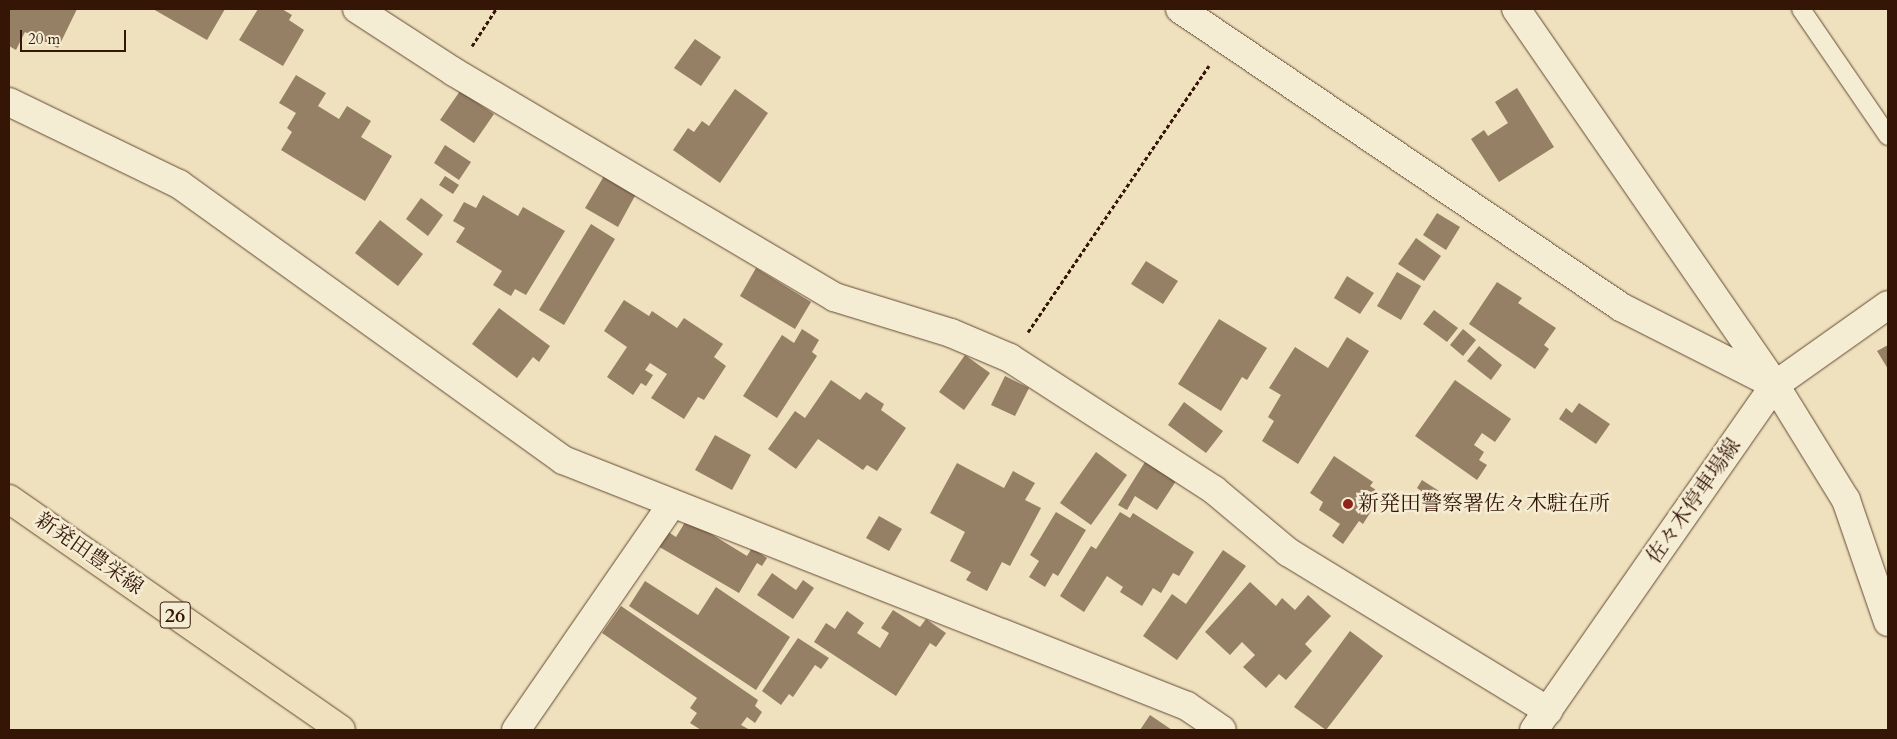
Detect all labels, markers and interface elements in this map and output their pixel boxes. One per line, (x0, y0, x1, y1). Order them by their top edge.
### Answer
scale bar (22, 20, 129, 52)
text: 20 m (28, 29, 60, 49)
street label: 佐々木停車場線 (1642, 434, 1746, 568)
place label: 新発田警察署佐々木駐在所 (1358, 491, 1610, 517)
marker: 新発田警察署佐々木駐在所 (1342, 498, 1354, 510)
street label: 新発田豊栄線 (30, 508, 148, 600)
road number: 26 (159, 598, 191, 632)

